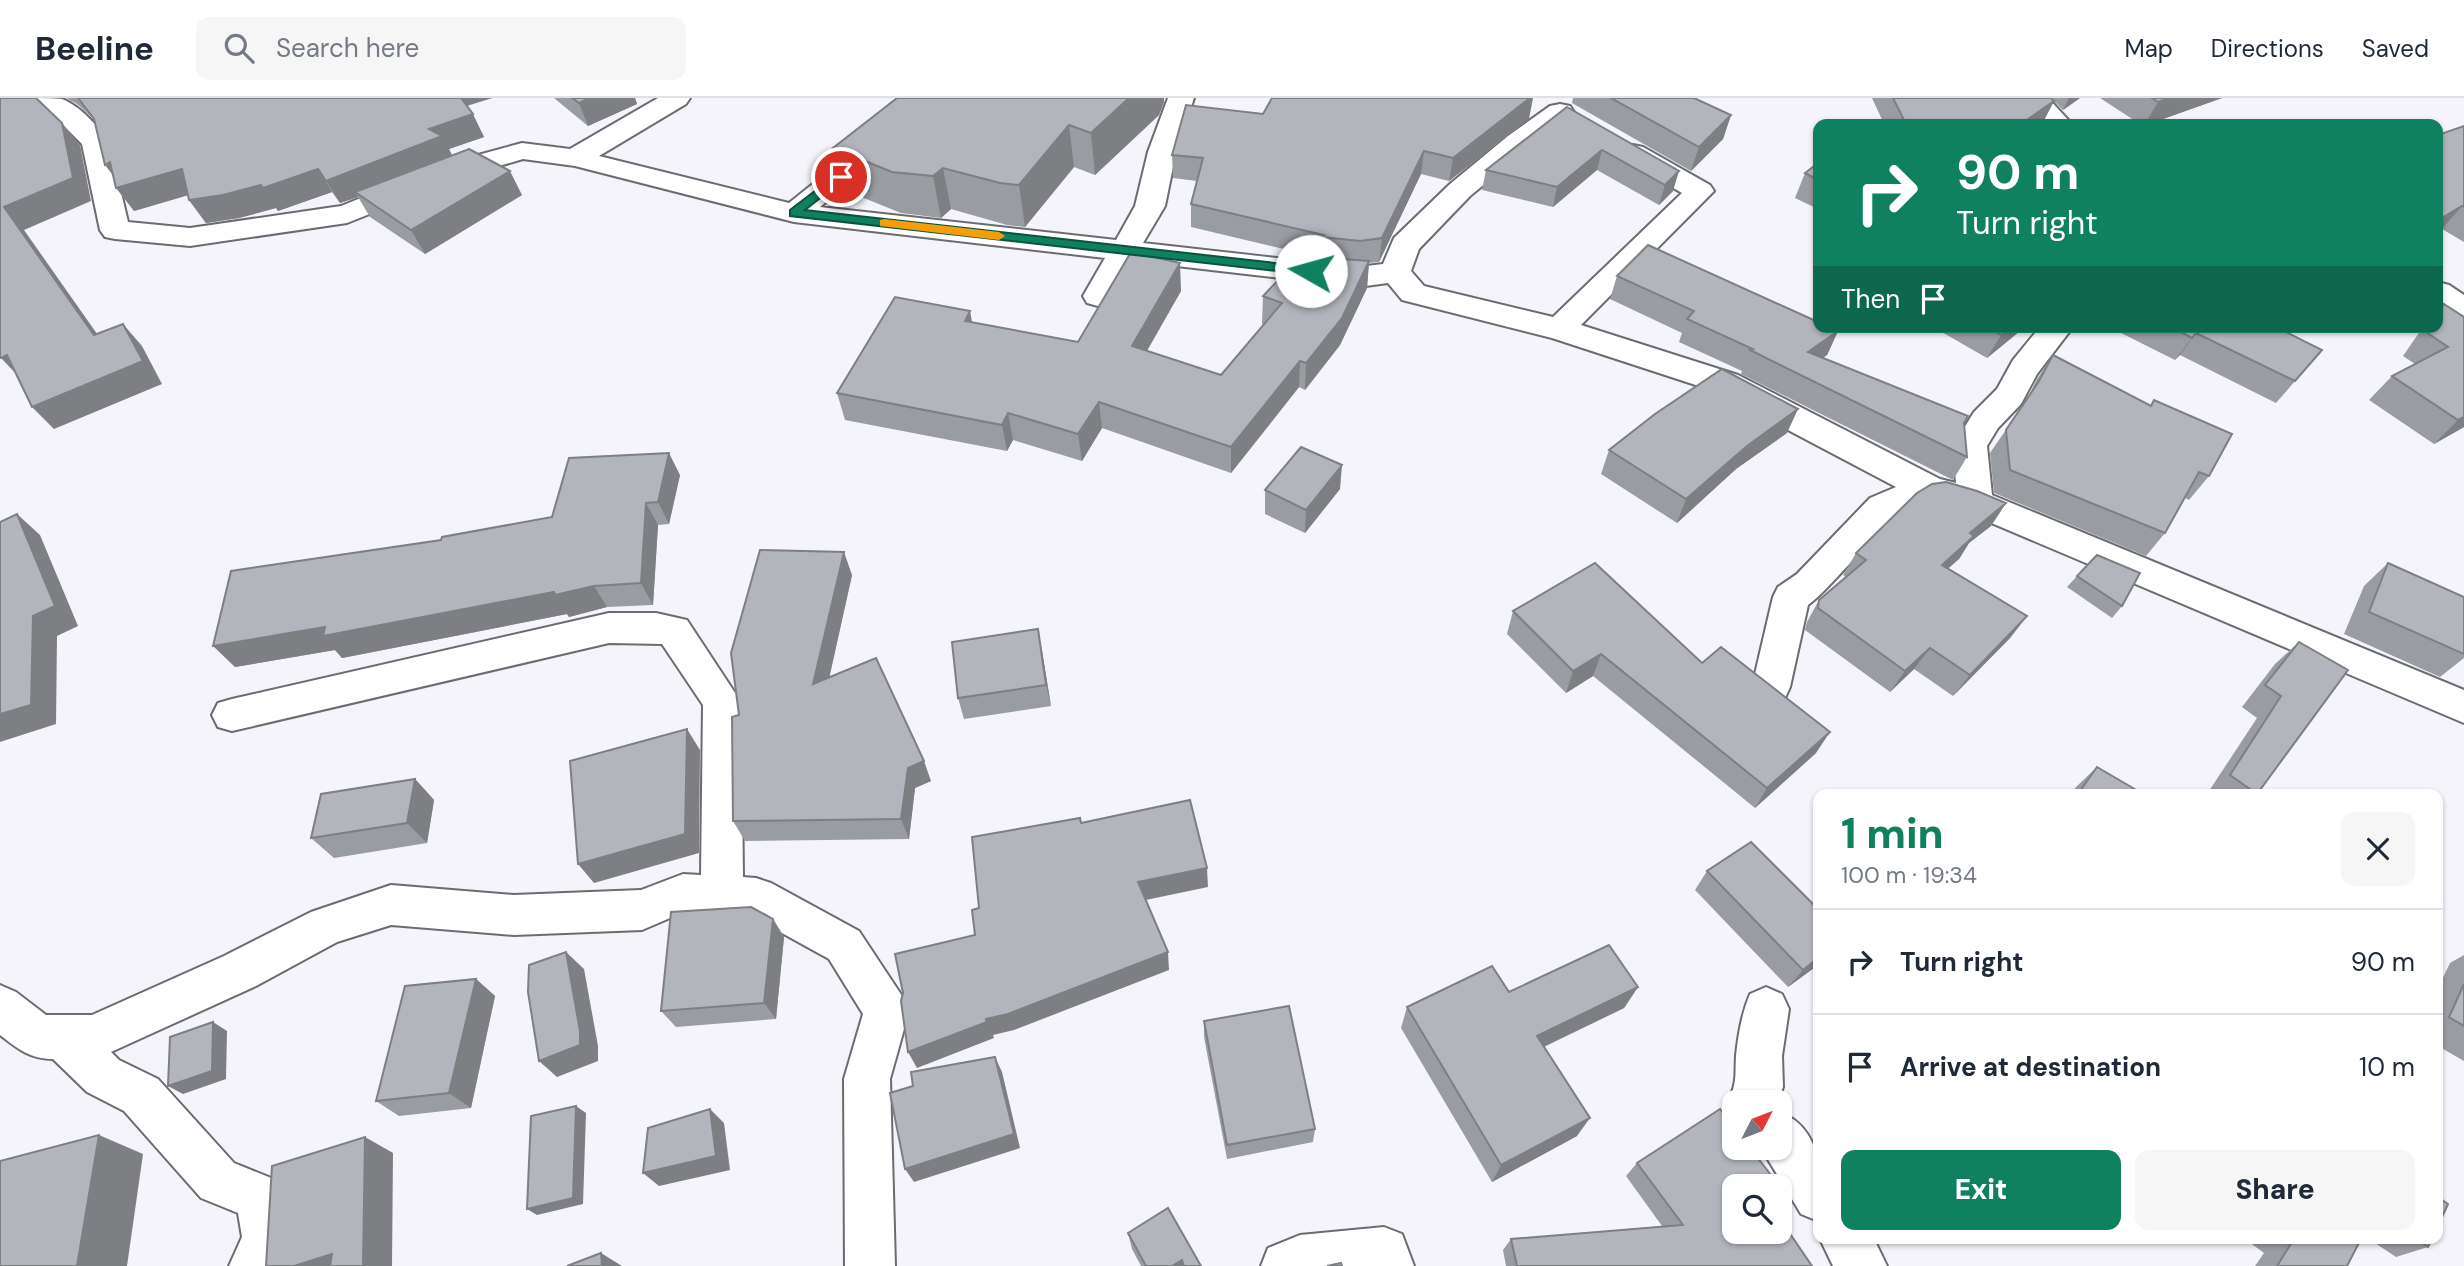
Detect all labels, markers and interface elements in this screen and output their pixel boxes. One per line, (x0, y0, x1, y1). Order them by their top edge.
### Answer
search box (196, 17, 686, 80)
text: Beeline (35, 27, 154, 70)
icon: search (220, 29, 258, 67)
text: Search here (276, 31, 419, 65)
text: Map (2125, 33, 2173, 64)
text: Directions (2211, 33, 2324, 64)
text: Saved (2362, 33, 2429, 64)
text: 90 m (1956, 140, 2079, 204)
pin (811, 147, 871, 207)
icon: right (1841, 147, 1932, 238)
icon: arrive (822, 158, 860, 196)
text: Turn right (1956, 202, 2098, 244)
position arrow (1274, 234, 1348, 308)
icon: arrive (1914, 280, 1952, 318)
text: Then (1841, 282, 1900, 316)
text: 1 min (1841, 806, 1944, 861)
button: close (2341, 812, 2415, 886)
text: 100 m · 19:34 (1841, 860, 1977, 890)
icon: right (1841, 943, 1879, 981)
text: Turn right (1900, 945, 2024, 979)
text: 90 m (2351, 945, 2415, 979)
icon: arrive (1841, 1048, 1879, 1086)
text: Arrive at destination (1900, 1050, 2161, 1084)
text: 10 m (2359, 1050, 2415, 1084)
north arrow (1722, 1090, 1792, 1160)
map controls (1722, 1090, 1792, 1244)
button: Exit (1841, 1150, 2121, 1230)
button: Share (2135, 1150, 2415, 1230)
button: search (1722, 1174, 1792, 1244)

